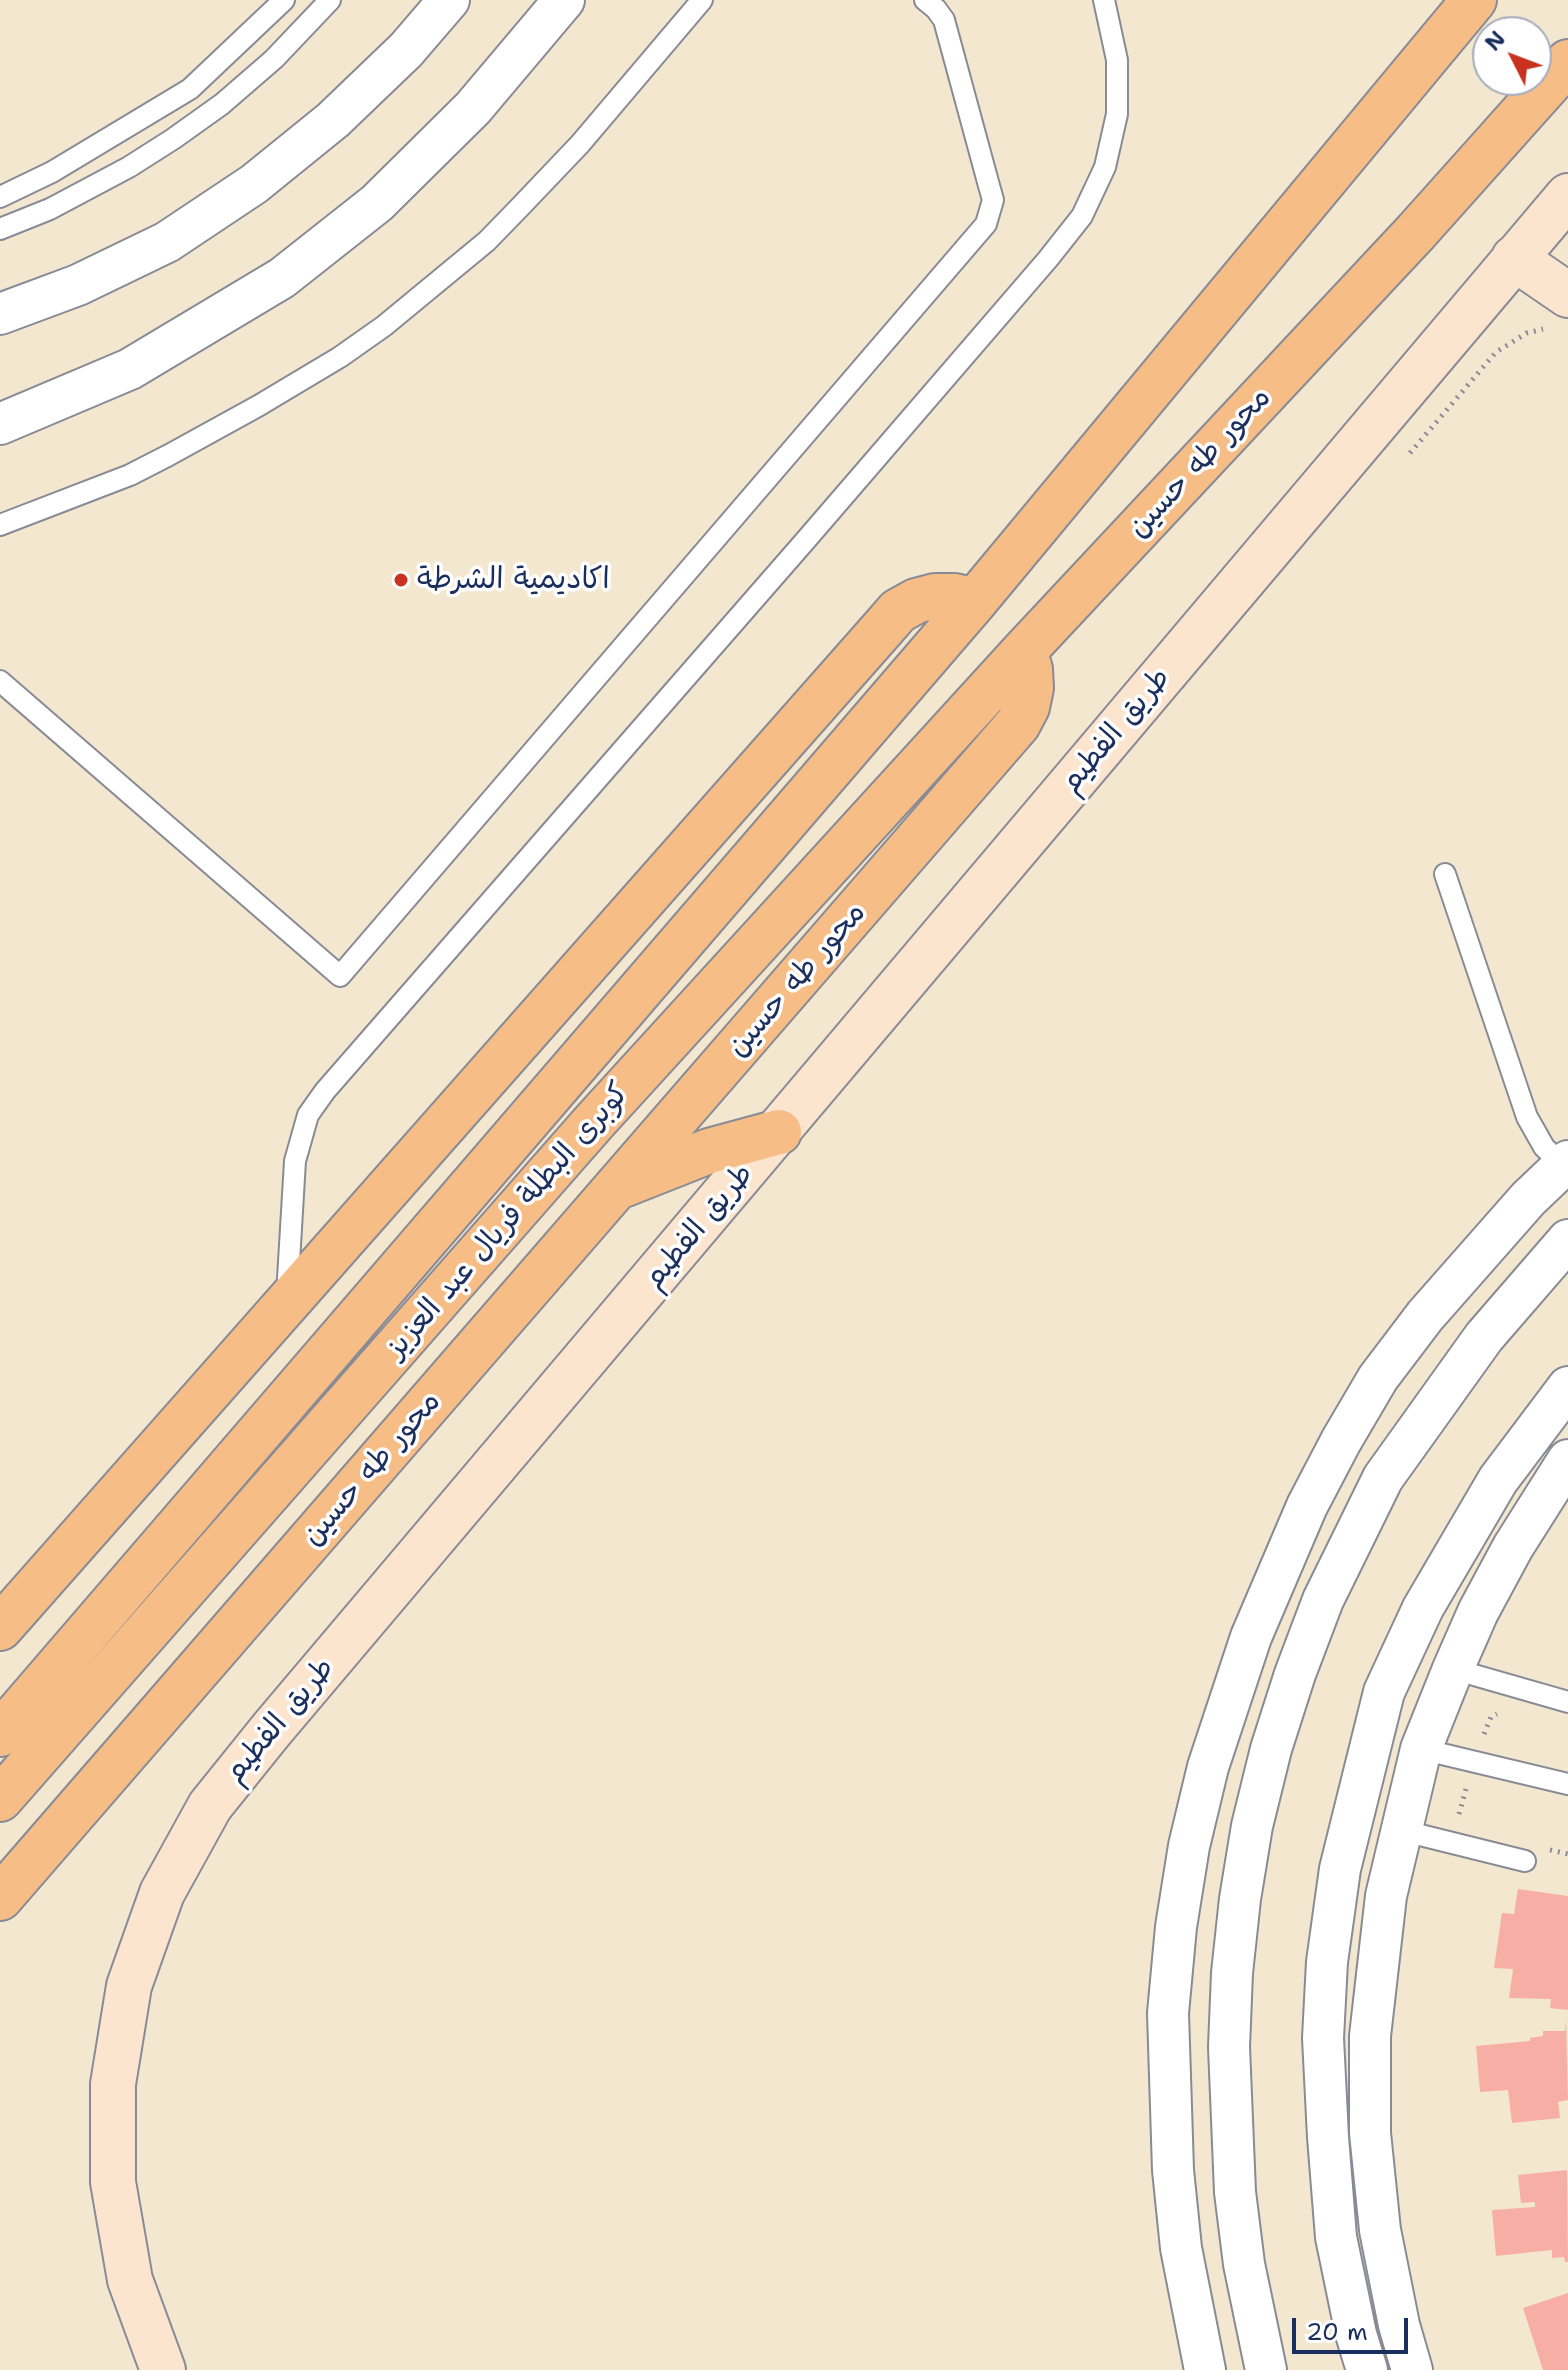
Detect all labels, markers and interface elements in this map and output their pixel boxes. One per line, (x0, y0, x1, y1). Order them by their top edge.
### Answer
north arrow (1472, 16, 1552, 96)
text: N (1479, 25, 1512, 57)
street label: محور طه حسين (1121, 380, 1279, 546)
place label: اكاديمية الشرطة (417, 562, 610, 598)
marker: اكاديمية الشرطة (392, 571, 410, 589)
street label: طريق الفطيم (1053, 661, 1179, 801)
street label: محور طه حسين (720, 895, 874, 1065)
street label: كوبرى البطلة فريال عبد العزيز (378, 1076, 638, 1366)
street label: طريق الفطيم (636, 1157, 762, 1297)
street label: محور طه حسين (295, 1384, 449, 1554)
street label: طريق الفطيم (217, 1651, 343, 1791)
scale bar (1296, 2302, 1412, 2352)
text: 20 m (1306, 2316, 1368, 2348)

